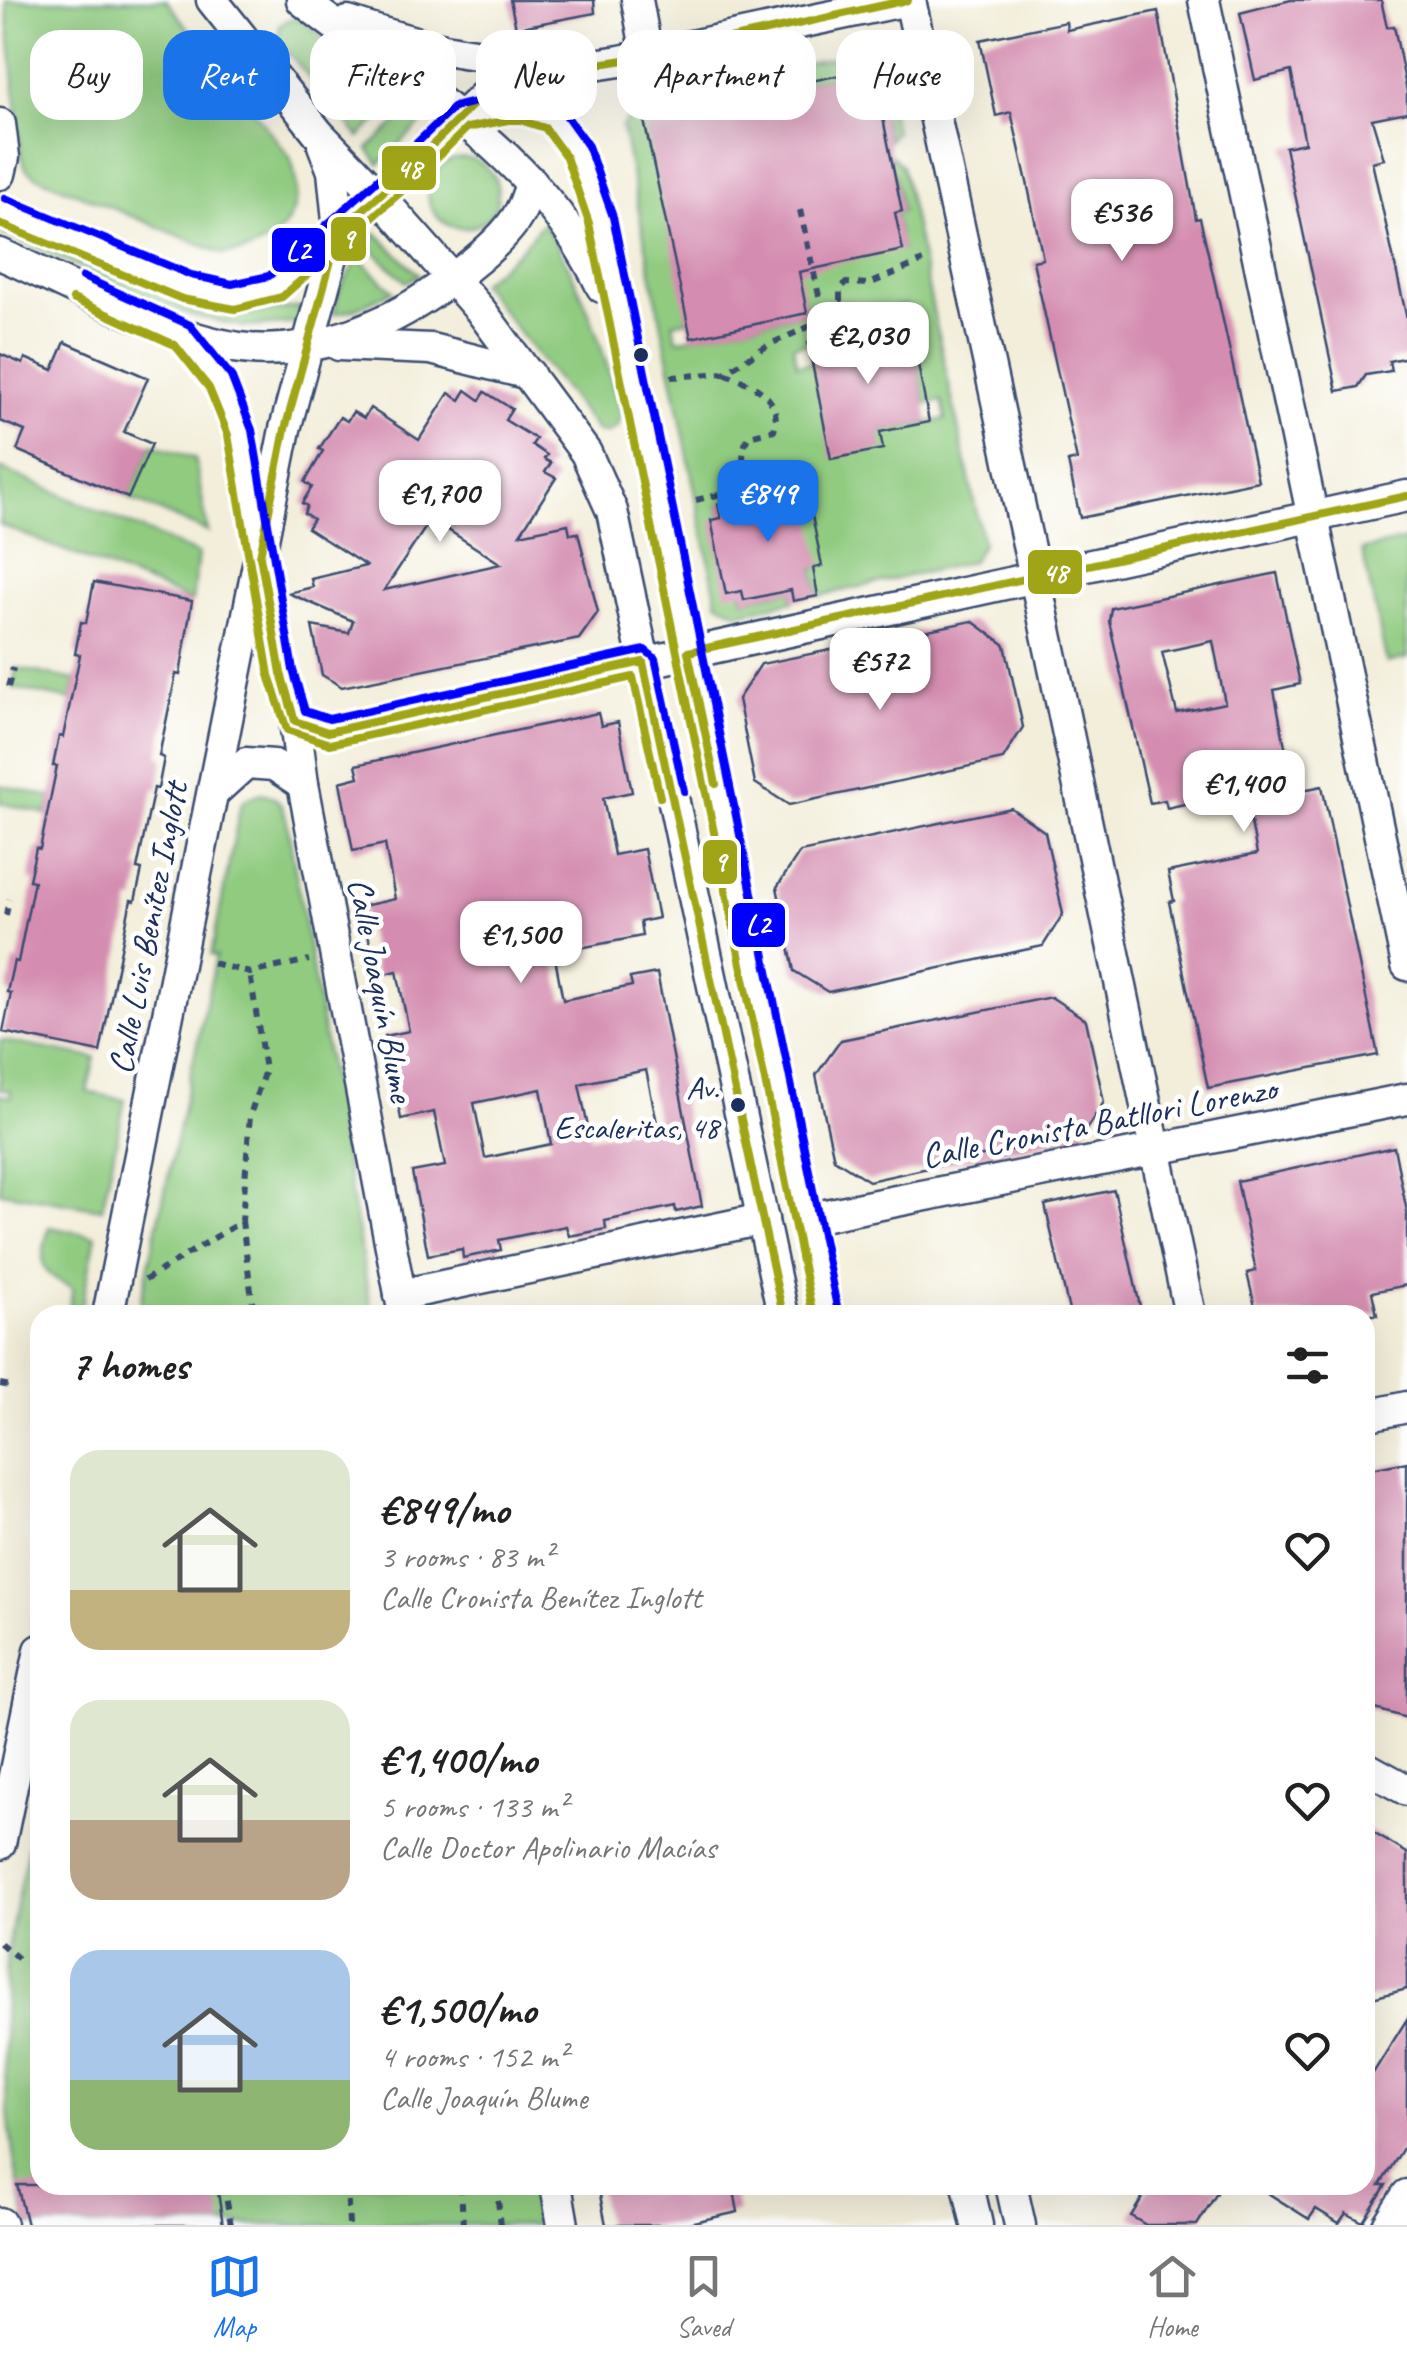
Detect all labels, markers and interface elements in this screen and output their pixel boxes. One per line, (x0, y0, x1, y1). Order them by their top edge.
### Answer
chip: Buy (30, 30, 143, 120)
chip: Rent (163, 30, 290, 120)
chip: Filters (310, 30, 456, 120)
chip: New (476, 30, 597, 120)
chip: Apartment (617, 30, 816, 120)
chip: House (836, 30, 974, 120)
line badge: 48 (380, 144, 438, 192)
text: 48 (396, 151, 425, 186)
pin: €536 (1063, 179, 1181, 264)
text: €536 (1093, 191, 1151, 232)
line badge: 9 (329, 215, 368, 263)
text: 9 (342, 221, 358, 256)
line badge: L2 (270, 226, 327, 274)
text: L2 (286, 233, 313, 268)
pin: €2,030 (787, 302, 949, 387)
text: €2,030 (829, 314, 907, 355)
unlabelled marker (631, 345, 651, 365)
pin: €1,700 (359, 460, 521, 545)
pin: €849 (709, 460, 827, 545)
text: €1,700 (401, 472, 479, 513)
text: €849 (739, 472, 797, 513)
line badge: 48 (1026, 548, 1084, 596)
text: 48 (1042, 555, 1071, 590)
pin: €572 (821, 628, 939, 713)
text: €572 (852, 640, 908, 681)
pin: €1,400 (1163, 750, 1325, 835)
text: €1,400 (1205, 762, 1283, 803)
street label: Calle Luis Benítez Inglott (98, 775, 199, 1078)
line badge: 9 (701, 838, 739, 886)
text: 9 (714, 844, 730, 879)
street label: Calle Joaquín Blume (337, 874, 425, 1108)
pin: €1,500 (440, 901, 602, 986)
line badge: L2 (730, 901, 787, 949)
text: L2 (746, 907, 773, 942)
text: €1,500 (482, 913, 560, 954)
street label: Calle Cronista Batllori Lorenzo (918, 1065, 1284, 1178)
place label: Av. Escaleritas, 48 (554, 1067, 722, 1148)
marker: Av. Escaleritas, 48 (728, 1095, 748, 1115)
icon: filters (1280, 1338, 1335, 1393)
text: 7 homes (70, 1339, 188, 1392)
text: €849/mo (380, 1483, 509, 1536)
icon: home (150, 1490, 270, 1610)
icon: heart (1280, 1523, 1335, 1578)
text: 3 rooms · 83 m² (380, 1536, 553, 1577)
text: Calle Cronista Benítez Inglott (380, 1577, 701, 1618)
text: €1,400/mo (380, 1733, 537, 1786)
icon: home (150, 1740, 270, 1860)
icon: heart (1280, 1773, 1335, 1828)
text: 5 rooms · 133 m² (380, 1786, 567, 1827)
text: Calle Doctor Apolinario Macías (380, 1827, 716, 1868)
text: €1,500/mo (380, 1983, 536, 2036)
icon: home (150, 1990, 270, 2110)
icon: heart (1280, 2023, 1335, 2078)
text: 4 rooms · 152 m² (380, 2036, 567, 2077)
text: Calle Joaquín Blume (380, 2077, 587, 2118)
tab: Map (207, 2249, 262, 2344)
tab: Saved (676, 2249, 731, 2344)
tab: Home (1145, 2249, 1200, 2344)

